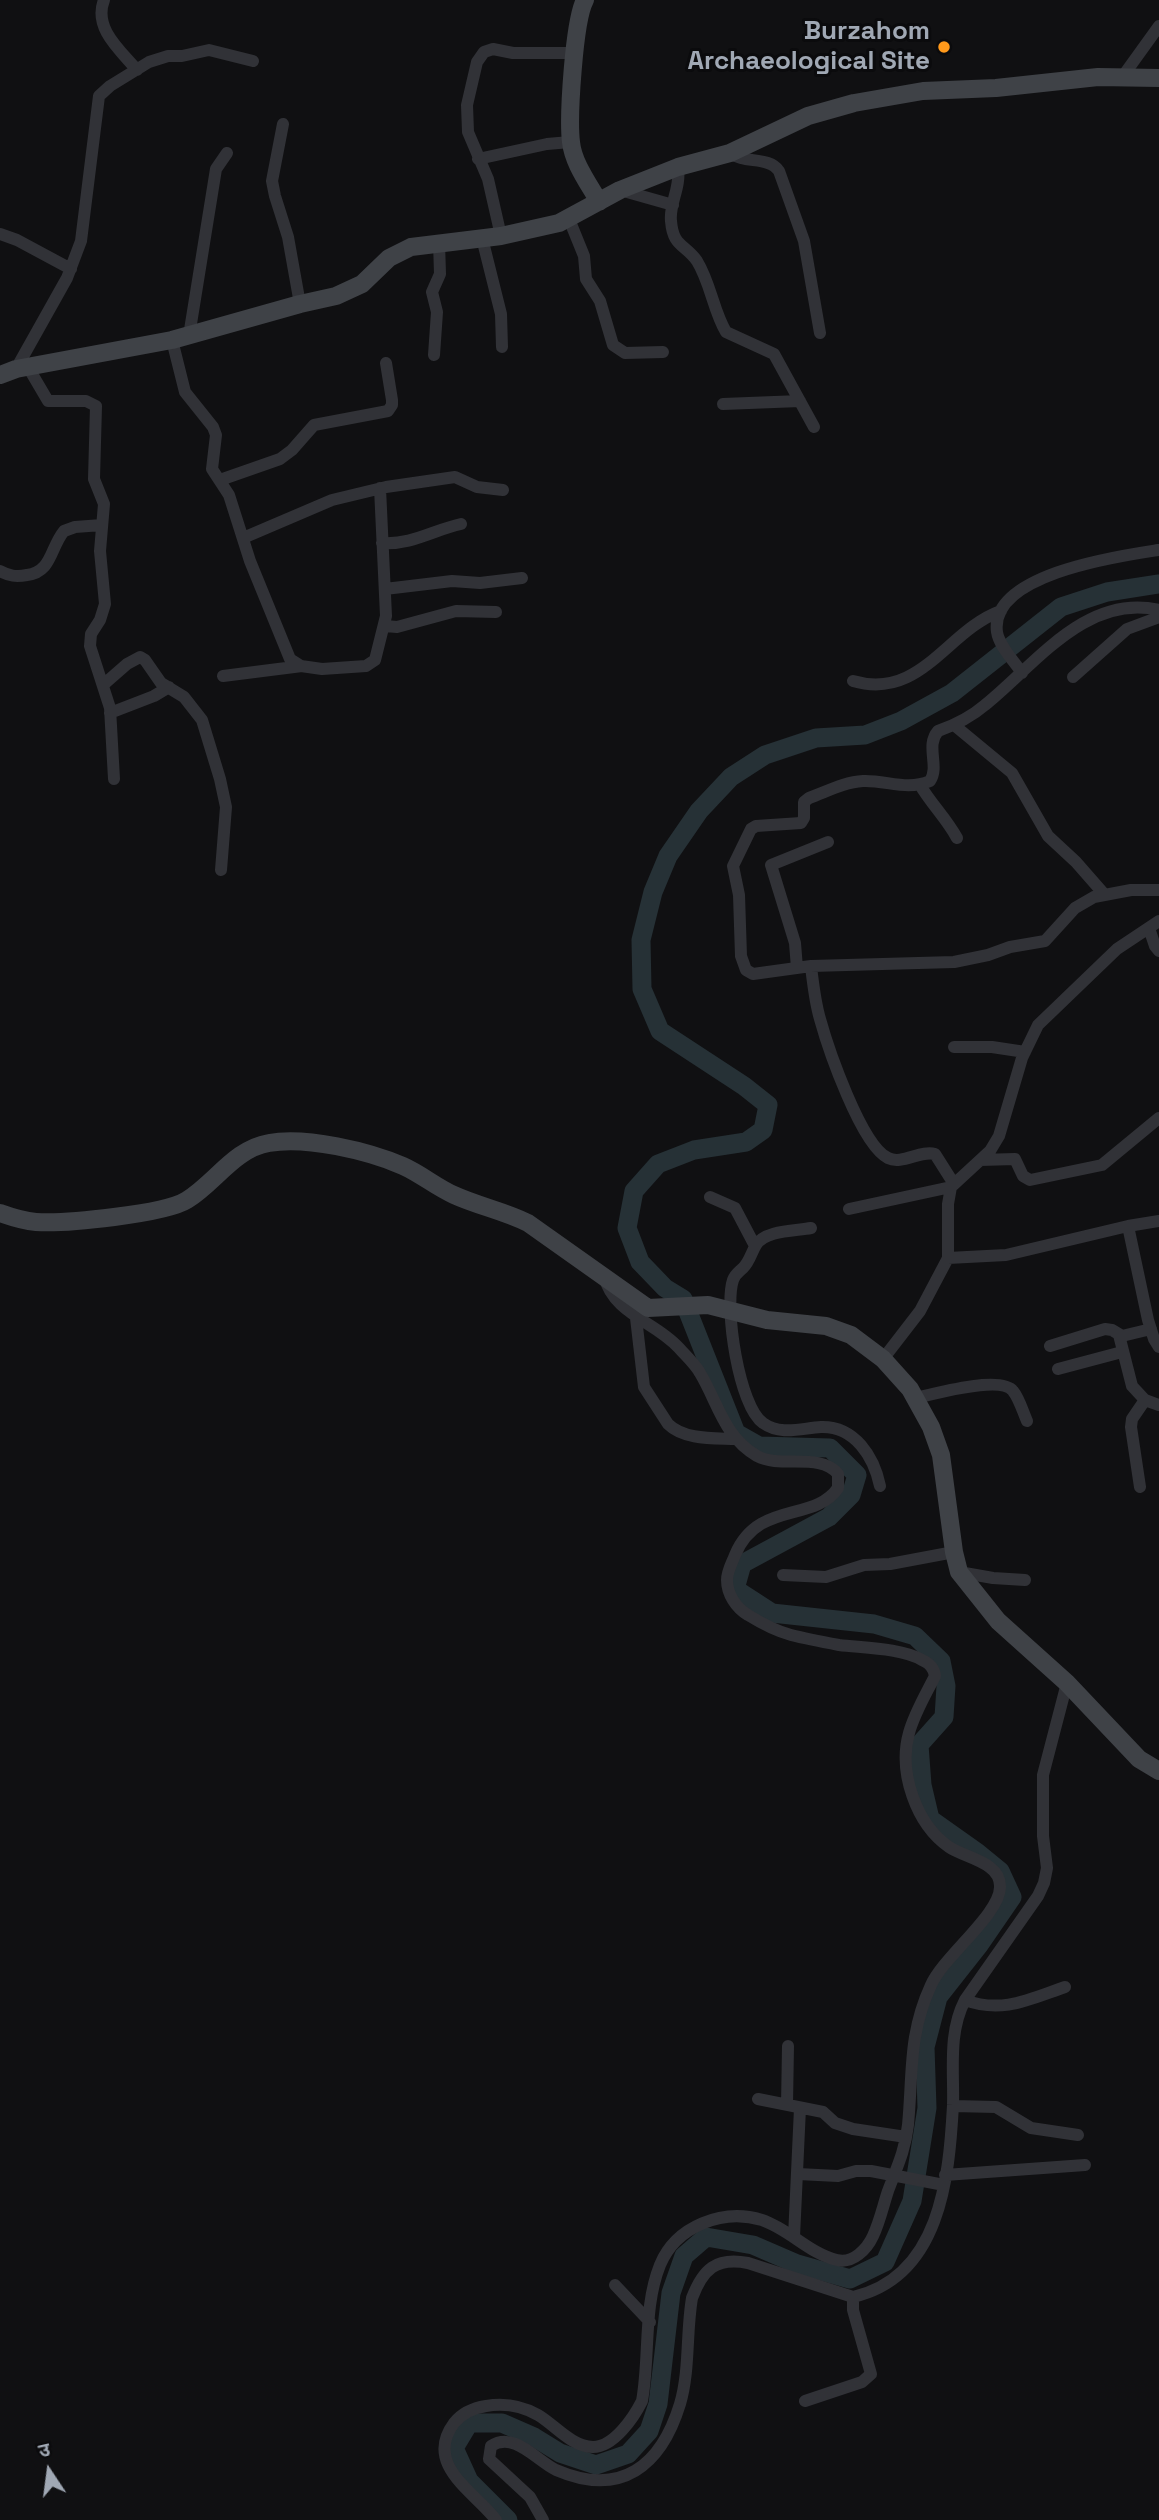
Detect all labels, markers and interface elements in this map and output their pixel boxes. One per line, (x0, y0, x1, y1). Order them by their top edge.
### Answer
place label: Burzahom Archaeological Site (688, 16, 930, 78)
marker: Burzahom Archaeological Site (936, 39, 952, 55)
north arrow (14, 2436, 84, 2506)
text: उ (36, 2437, 52, 2463)

